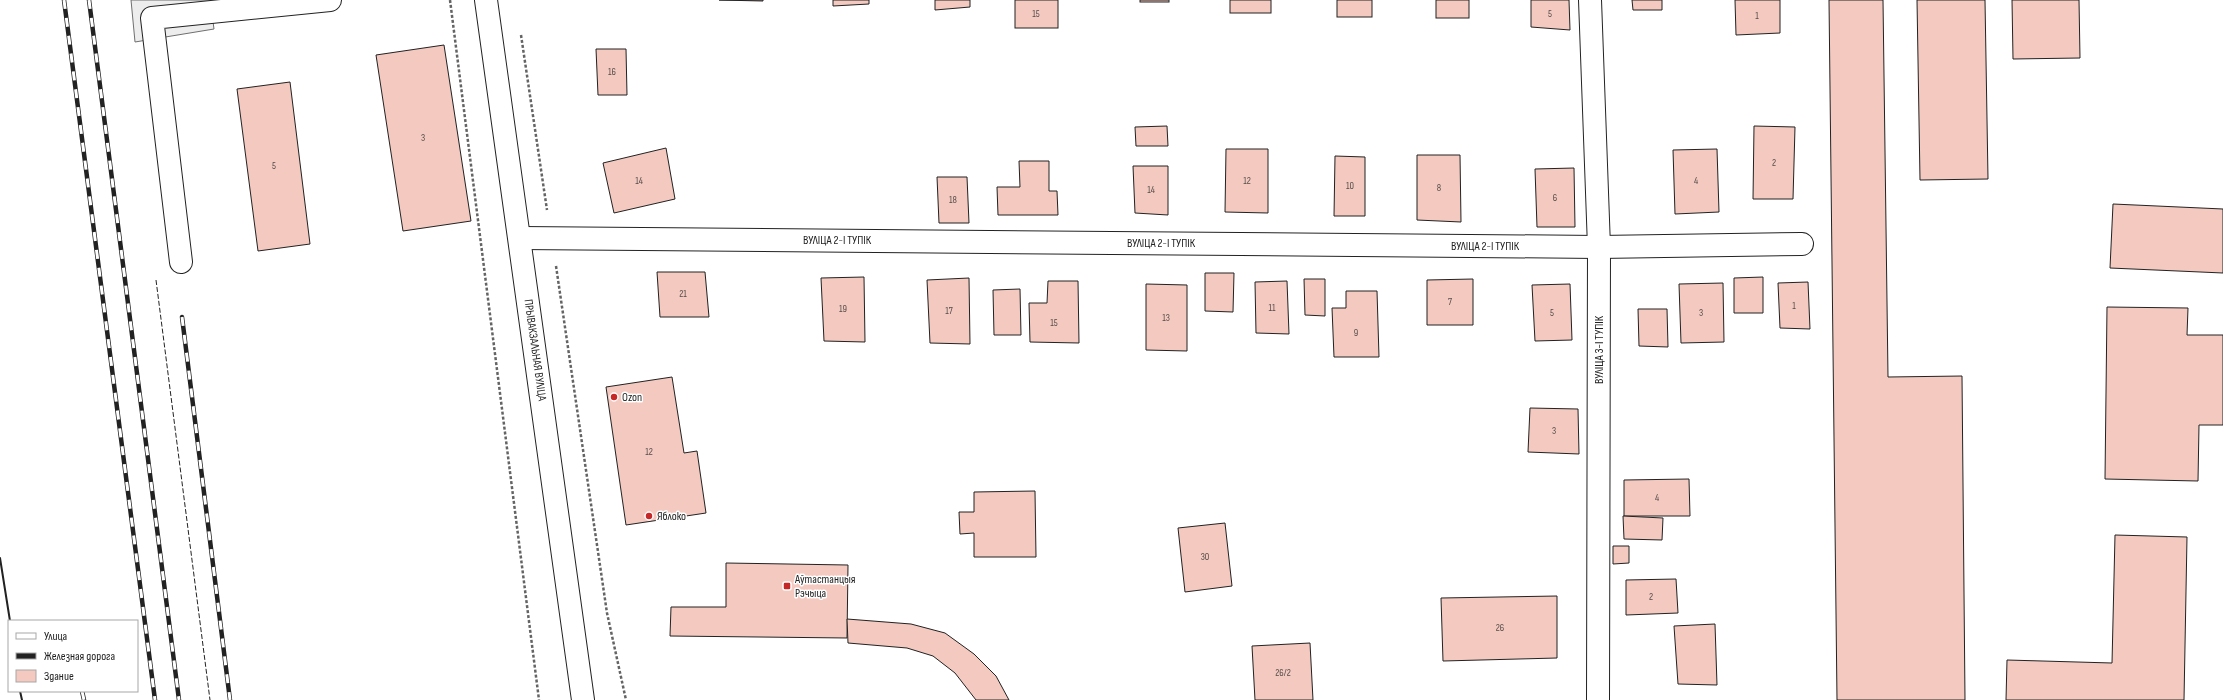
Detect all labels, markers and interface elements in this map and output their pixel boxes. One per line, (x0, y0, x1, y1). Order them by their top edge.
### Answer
house number: 15 (1032, 8, 1040, 20)
house number: 5 (1548, 8, 1552, 20)
house number: 1 (1755, 10, 1759, 22)
house number: 16 (608, 66, 616, 78)
house number: 3 (421, 132, 425, 144)
house number: 2 (1772, 157, 1776, 169)
house number: 5 (272, 160, 276, 172)
house number: 14 (635, 175, 643, 187)
house number: 12 (1243, 175, 1251, 187)
house number: 4 (1694, 175, 1698, 187)
house number: 10 (1346, 180, 1354, 192)
house number: 8 (1437, 182, 1441, 194)
house number: 14 (1147, 184, 1155, 196)
house number: 6 (1553, 192, 1557, 204)
house number: 18 (949, 194, 957, 206)
street label: ВУЛІЦА 2-І ТУПІК (803, 233, 872, 248)
street label: ВУЛІЦА 2-І ТУПІК (1127, 236, 1196, 251)
street label: ВУЛІЦА 2-І ТУПІК (1451, 239, 1520, 254)
house number: 21 (679, 288, 687, 300)
house number: 7 (1448, 296, 1452, 308)
street label: ПРЫВАКЗАЛЬНАЯ ВУЛІЦА (520, 298, 550, 403)
house number: 1 (1792, 300, 1796, 312)
house number: 11 (1269, 302, 1276, 314)
house number: 19 (839, 303, 847, 315)
house number: 17 (945, 305, 953, 317)
house number: 5 (1550, 307, 1554, 319)
house number: 3 (1699, 307, 1703, 319)
house number: 13 (1162, 312, 1170, 324)
street label: ВУЛІЦА 3-І ТУПІК (1592, 315, 1607, 384)
house number: 15 (1050, 317, 1058, 329)
house number: 9 (1354, 327, 1358, 339)
place label: Ozon (622, 390, 642, 405)
marker: Ozon (609, 392, 619, 402)
house number: 3 (1552, 425, 1556, 437)
house number: 12 (645, 446, 653, 458)
house number: 4 (1655, 492, 1659, 504)
place label: Яблоко (657, 509, 686, 524)
marker: Яблоко (644, 511, 654, 521)
house number: 30 (1201, 551, 1209, 563)
place label: Аўтастанцыя Рэчыца (794, 572, 856, 601)
marker: Аўтастанцыя Рэчыца (782, 581, 792, 591)
house number: 2 (1649, 591, 1653, 603)
legend (8, 620, 138, 692)
house number: 26 (1496, 622, 1504, 634)
text: Улица (44, 629, 68, 644)
text: Железная дорога (44, 649, 116, 664)
house number: 26/2 (1275, 667, 1291, 679)
text: Здание (44, 669, 74, 684)

